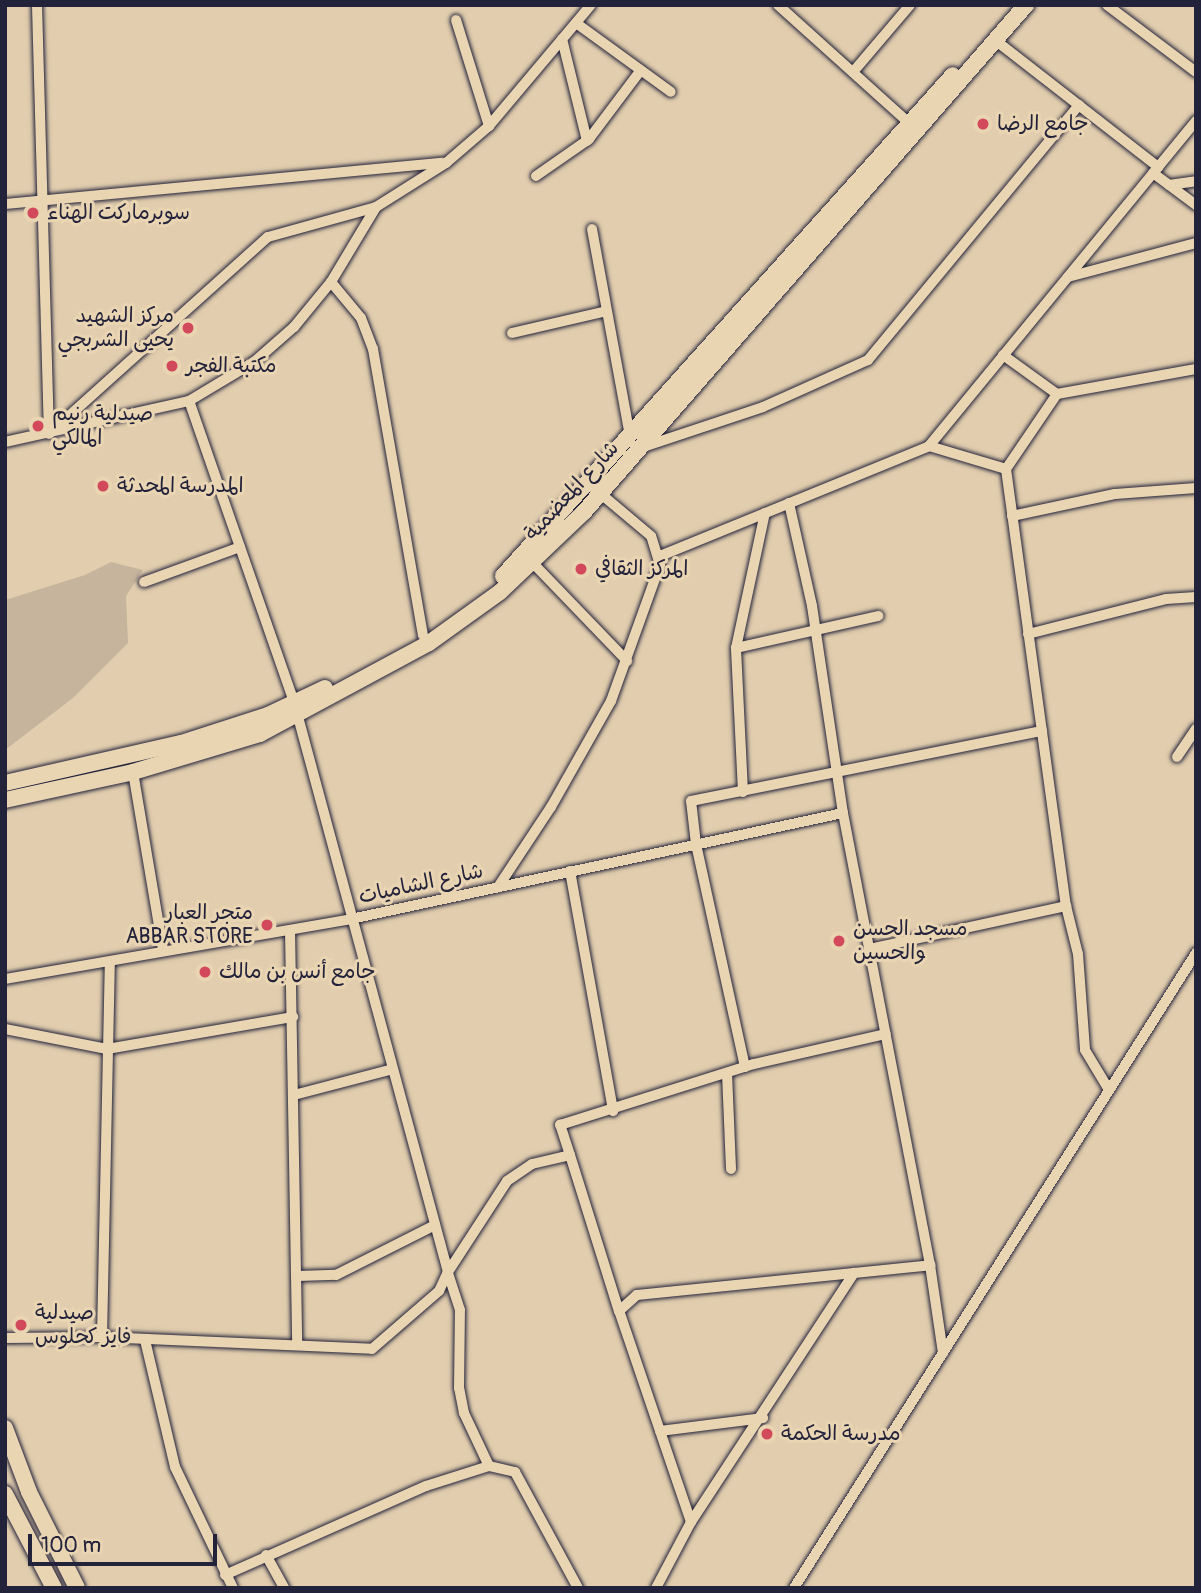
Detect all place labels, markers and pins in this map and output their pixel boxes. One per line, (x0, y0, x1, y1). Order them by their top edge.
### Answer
place label: جامع الرضا (997, 111, 1089, 137)
marker: جامع الرضا (975, 116, 991, 132)
place label: سوبرماركت الهناء (47, 200, 190, 226)
marker: سوبرماركت الهناء (25, 205, 41, 221)
place label: مركز الشهيد يحيى الشربجي (58, 303, 174, 353)
marker: مركز الشهيد يحيى الشربجي (180, 320, 196, 336)
place label: مكتبة الفجر (186, 353, 276, 379)
marker: مكتبة الفجر (164, 358, 180, 374)
place label: صيدلية رنيم المالكي (52, 401, 153, 451)
marker: صيدلية رنيم المالكي (30, 418, 46, 434)
place label: المدرسة المحدثة (117, 473, 244, 499)
marker: المدرسة المحدثة (95, 478, 111, 494)
place label: المركز الثقافي (595, 556, 688, 582)
marker: المركز الثقافي (573, 561, 589, 577)
place label: متجر العبار ABBAR STORE (126, 900, 253, 950)
place label: مسجد الحسن والحسين (853, 916, 967, 966)
marker: متجر العبار ABBAR STORE (259, 917, 275, 933)
marker: مسجد الحسن والحسين (831, 933, 847, 949)
place label: جامع أنس بن مالك (219, 959, 376, 985)
marker: جامع أنس بن مالك (197, 964, 213, 980)
place label: صيدلية فايز كحلوس (35, 1300, 131, 1350)
marker: صيدلية فايز كحلوس (13, 1317, 29, 1333)
place label: مدرسة الحكمة (781, 1421, 901, 1447)
marker: مدرسة الحكمة (759, 1426, 775, 1442)

